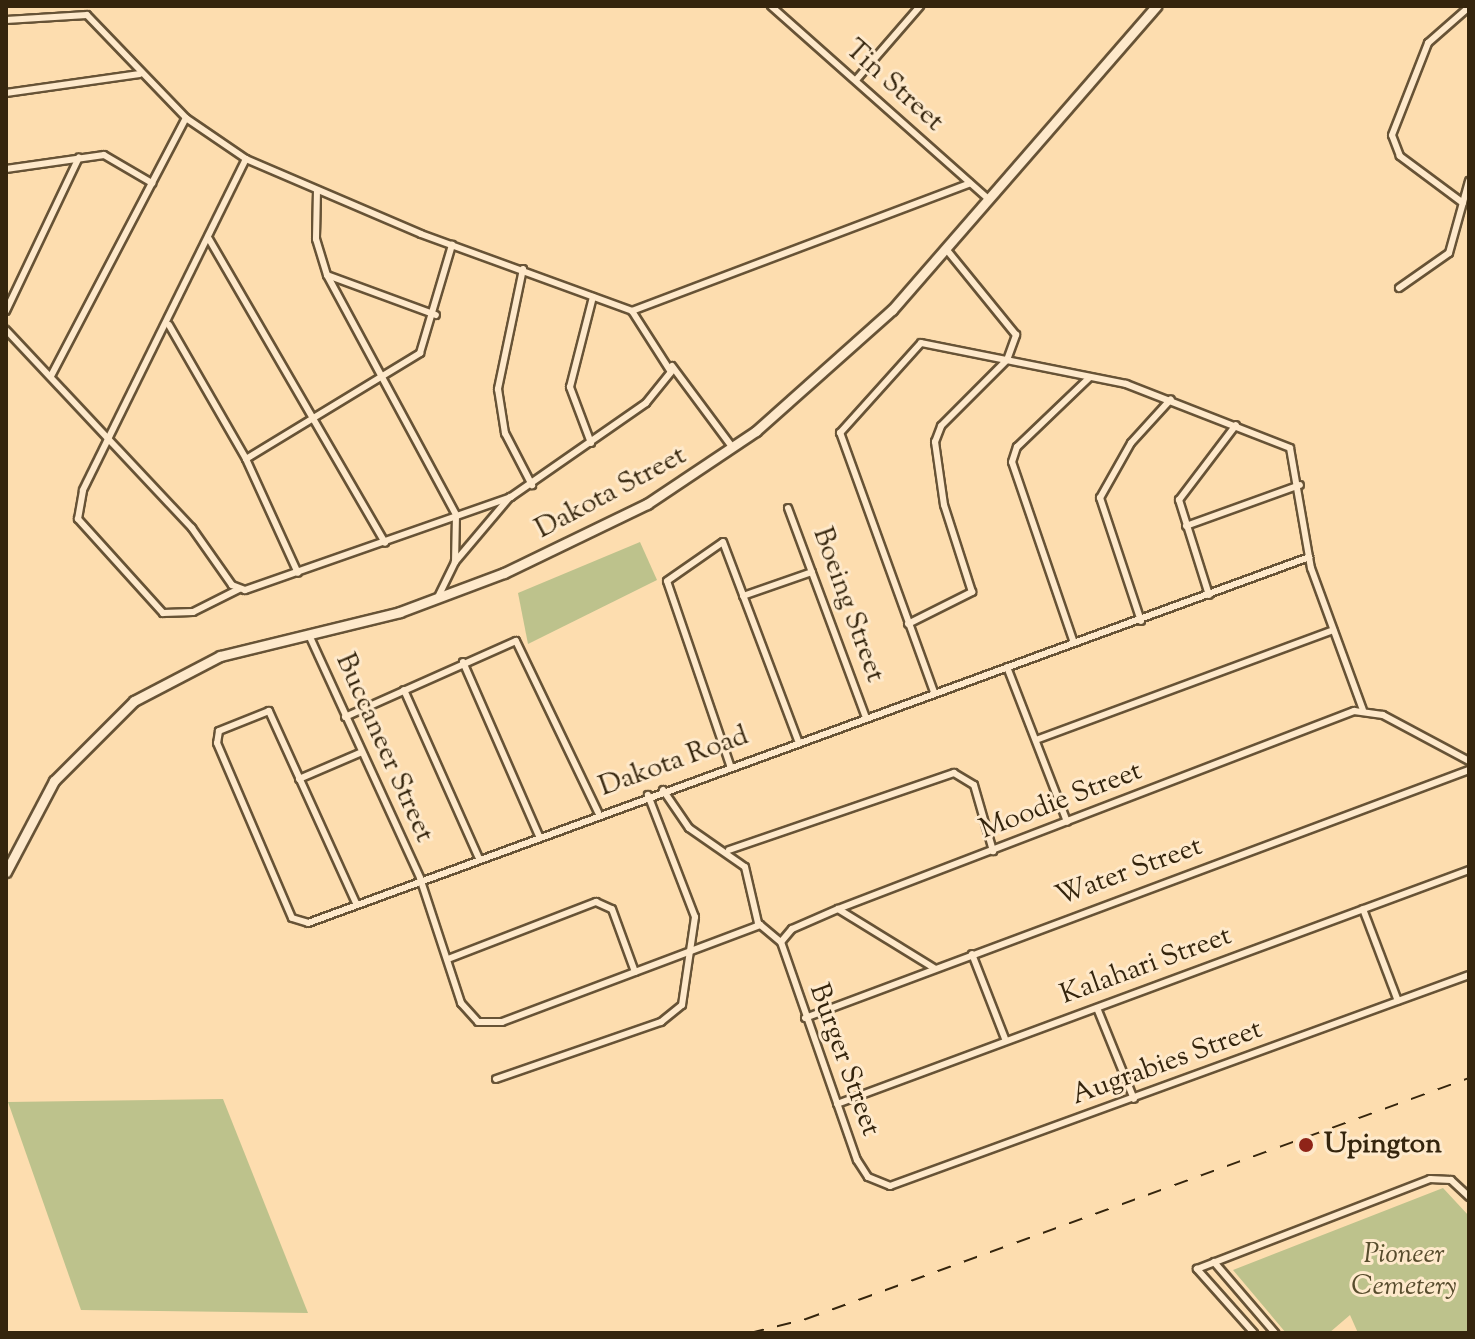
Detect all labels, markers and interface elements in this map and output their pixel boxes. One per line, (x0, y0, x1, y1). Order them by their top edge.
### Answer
street label: Tin Street (838, 33, 950, 139)
street label: Dakota Street (530, 439, 692, 547)
street label: Boeing Street (804, 523, 892, 687)
street label: Buccaneer Street (327, 648, 441, 848)
street label: Dakota Road (595, 719, 753, 805)
street label: Moodie Street (975, 755, 1147, 847)
street label: Water Street (1051, 830, 1207, 914)
street label: Kalahari Street (1056, 920, 1236, 1012)
street label: Burger Street (801, 979, 887, 1141)
street label: Augrabies Street (1067, 1013, 1267, 1113)
place label: Upington (1324, 1128, 1442, 1162)
marker: Upington (1295, 1134, 1317, 1156)
park label: Pioneer Cemetery (1351, 1238, 1457, 1304)

